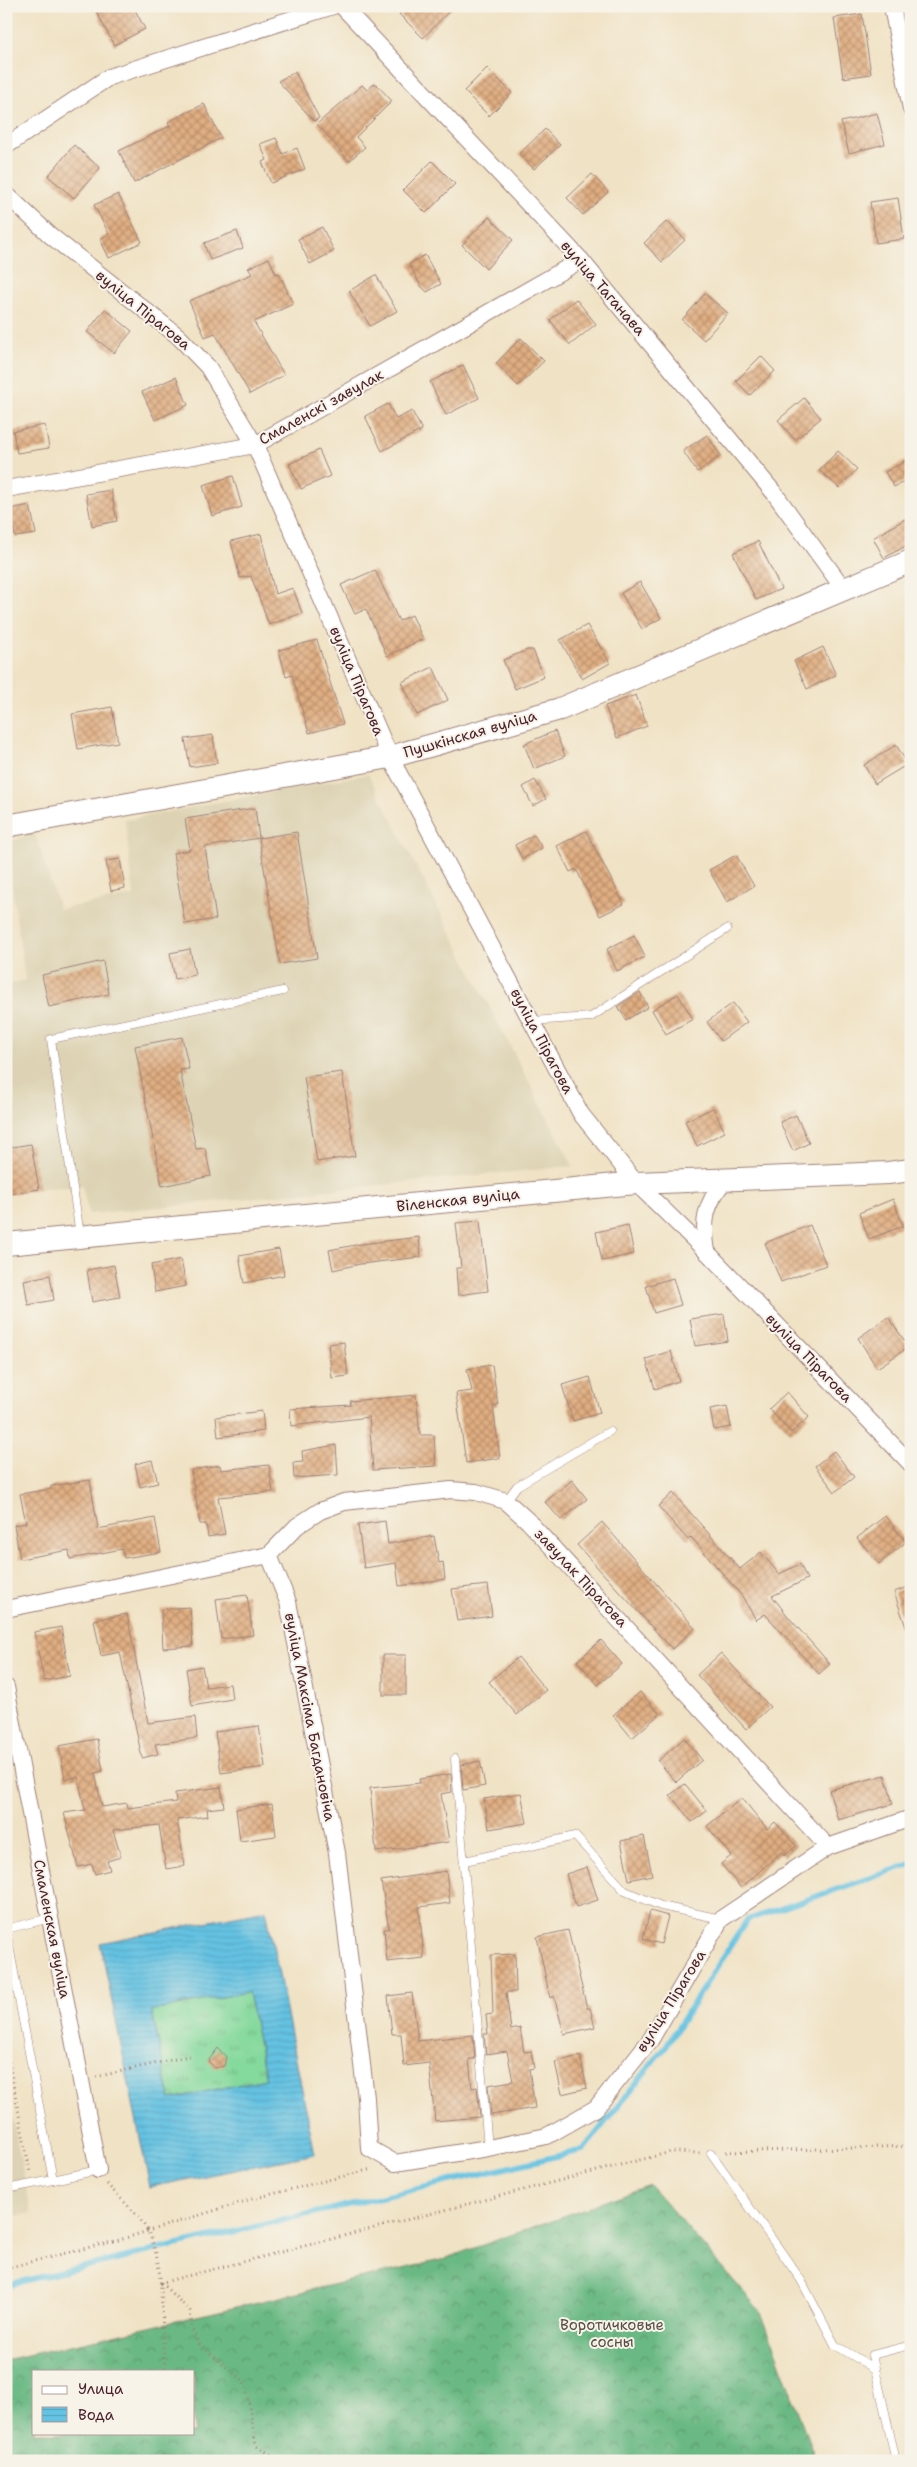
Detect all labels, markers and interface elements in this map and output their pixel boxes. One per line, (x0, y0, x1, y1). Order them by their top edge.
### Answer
street label: вуліца Таганава (556, 236, 650, 340)
street label: вуліца Пірагова (91, 265, 195, 355)
street label: Смаленскі завулак (255, 364, 387, 450)
street label: вуліца Пірагова (325, 623, 389, 739)
street label: Пушкінская вуліца (401, 705, 540, 763)
street label: вуліца Пірагова (506, 985, 579, 1098)
street label: Віленская вуліца (395, 1184, 521, 1216)
street label: вуліца Пірагова (761, 1309, 857, 1407)
street label: завулак Пірагова (530, 1524, 633, 1632)
street label: вуліца Максіма Багдановіча (280, 1611, 340, 1824)
street label: Смаленская вуліца (29, 1858, 75, 2001)
street label: вуліца Пірагова (632, 1946, 711, 2056)
park label: Воротичковые сосны (560, 2315, 664, 2352)
legend (32, 2370, 195, 2434)
text: Улица (78, 2379, 124, 2399)
text: Вода (78, 2405, 115, 2425)

